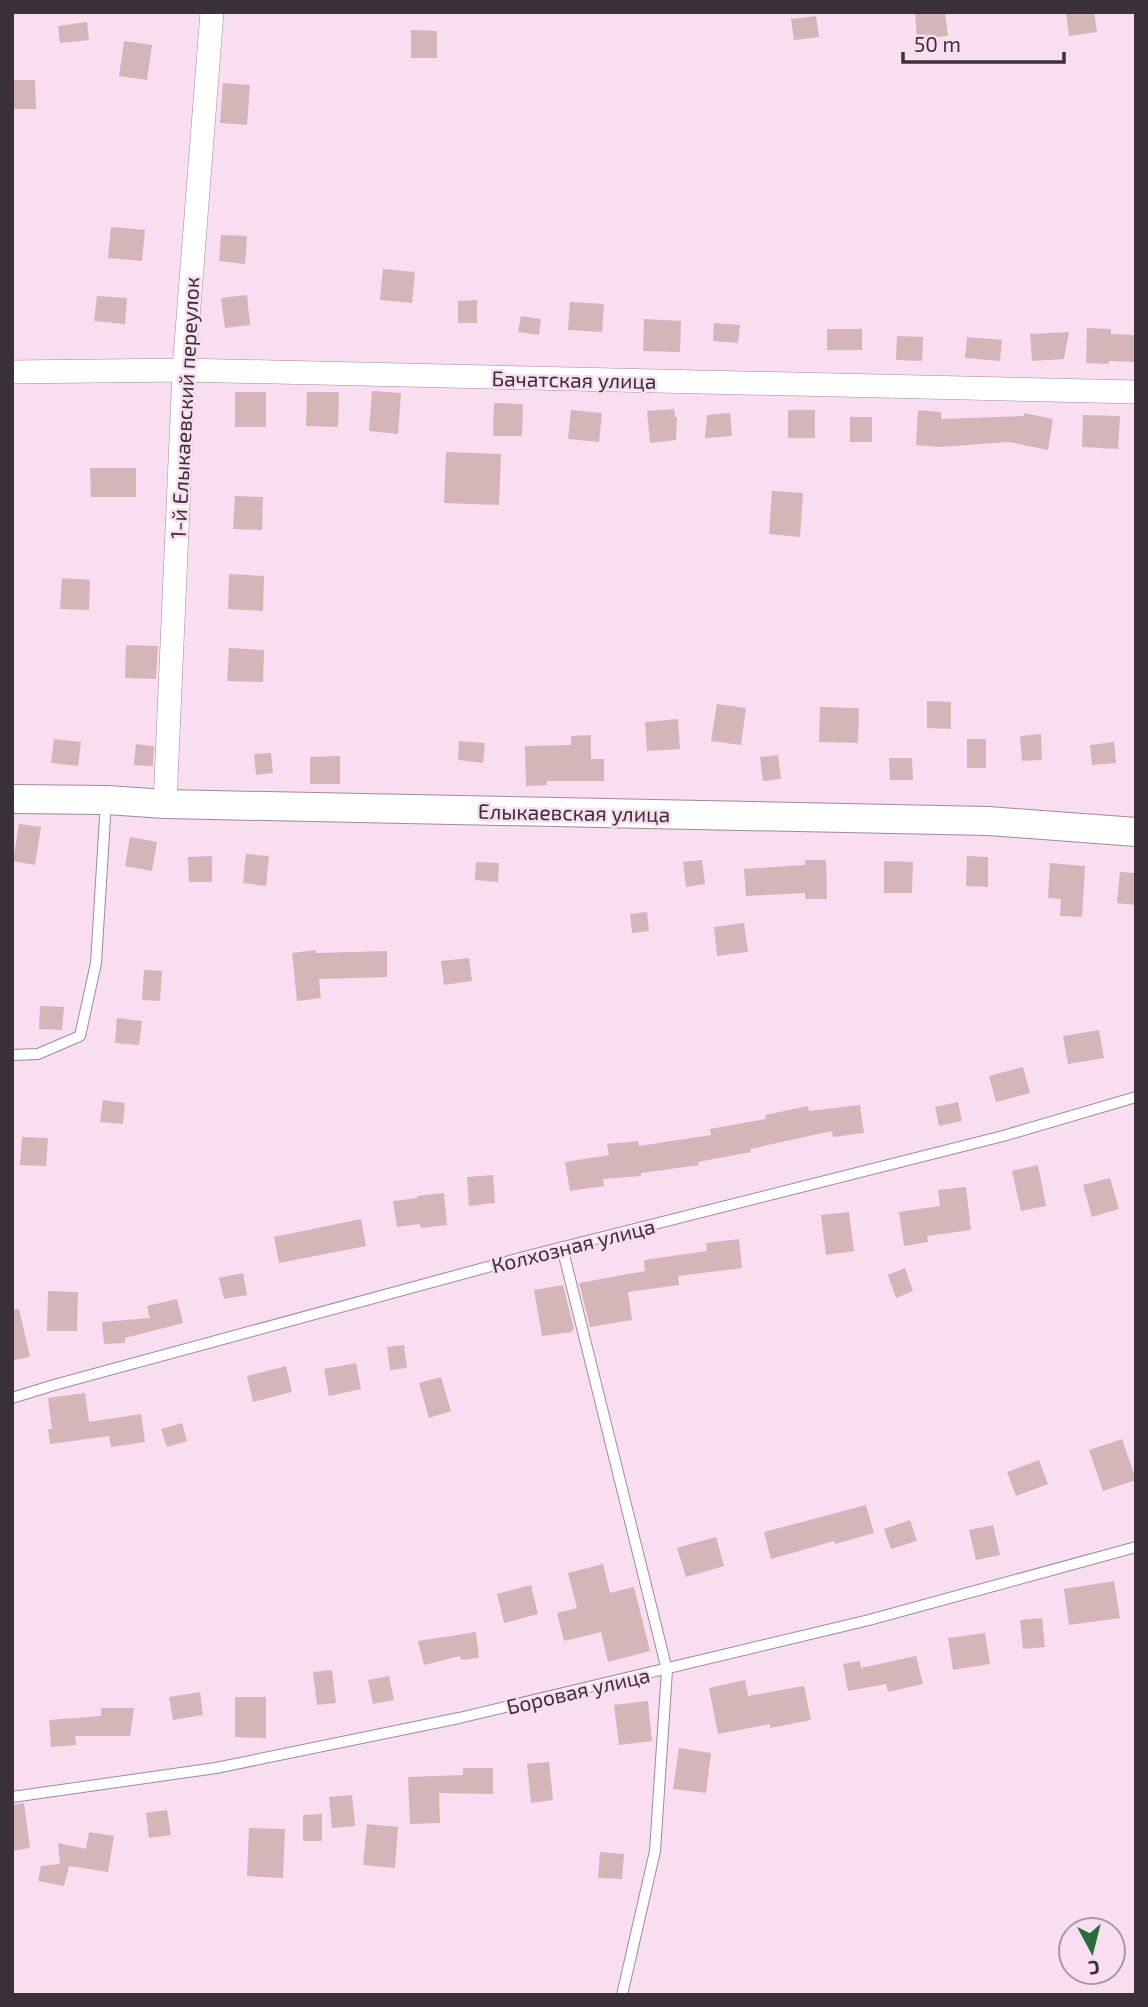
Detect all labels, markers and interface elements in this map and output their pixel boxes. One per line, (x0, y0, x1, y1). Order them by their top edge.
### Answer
scale bar (903, 21, 1064, 65)
text: 50 m (914, 31, 961, 56)
street label: 1-й Елыкаевский переулок (165, 276, 204, 540)
street label: Бачатская улица (491, 365, 657, 394)
street label: Елыкаевская улица (478, 798, 670, 827)
street label: Колхозная улица (489, 1213, 658, 1278)
street label: Боровая улица (504, 1661, 653, 1720)
north arrow (1057, 1916, 1127, 1986)
text: С (1087, 1956, 1101, 1980)

